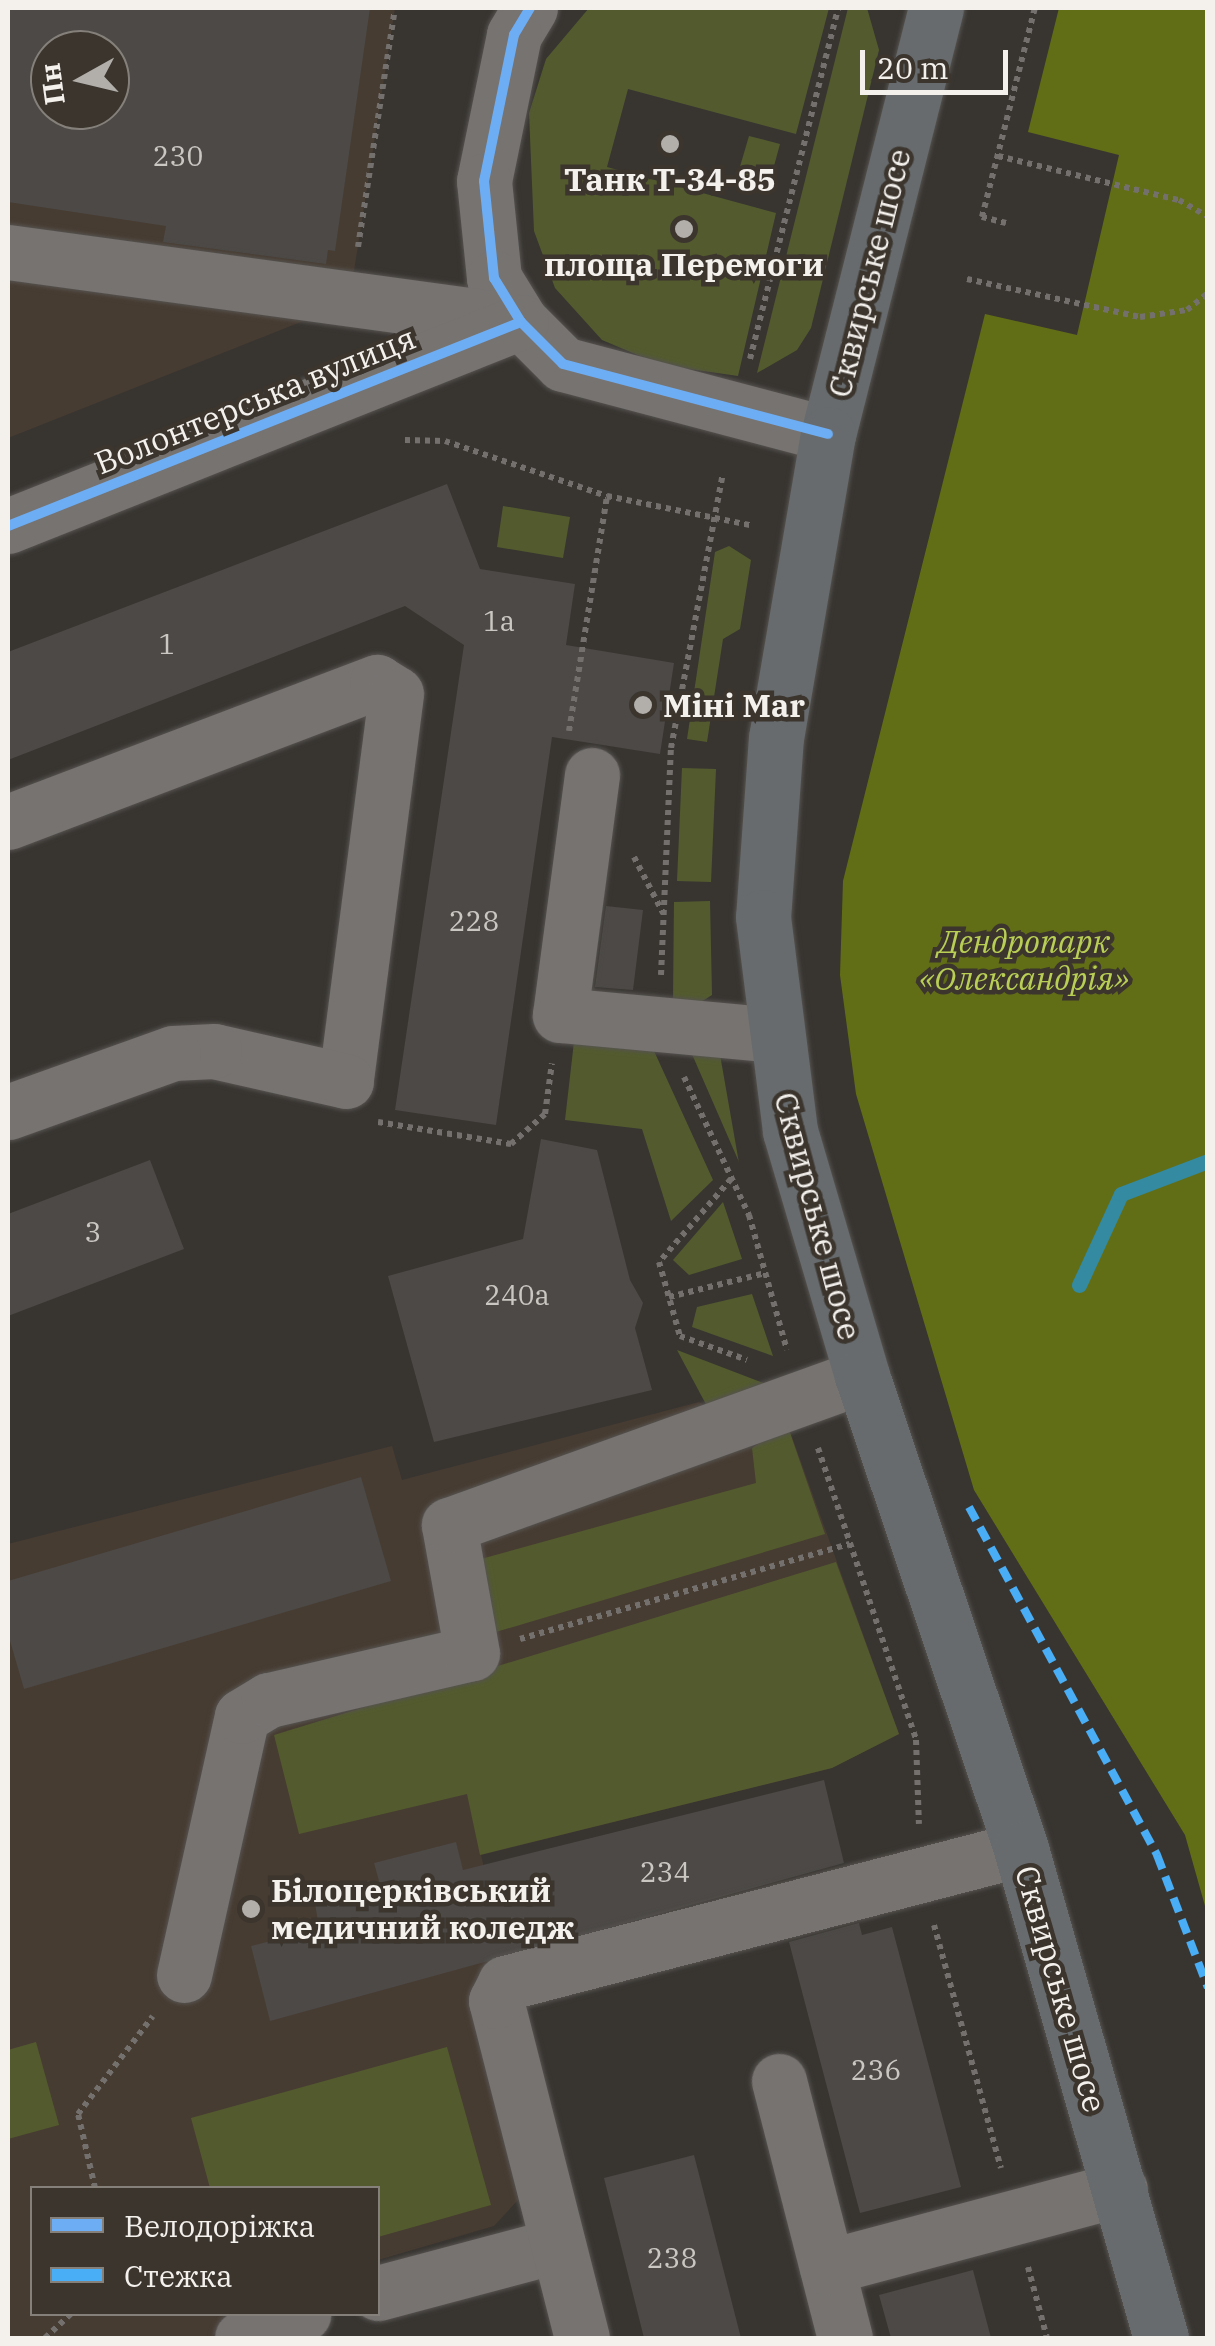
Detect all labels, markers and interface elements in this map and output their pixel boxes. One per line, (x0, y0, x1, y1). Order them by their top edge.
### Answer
north arrow (30, 30, 130, 130)
scale bar (865, 30, 1012, 92)
text: 20 m (877, 48, 949, 87)
text: Пн (31, 61, 73, 107)
marker: Танк Т-34-85 (659, 133, 681, 155)
house number: 230 (153, 139, 203, 173)
street label: Сквирське шосе (820, 145, 918, 401)
place label: Танк Т-34-85 (564, 160, 776, 198)
marker: площа Перемоги (673, 218, 695, 240)
place label: площа Перемоги (544, 245, 824, 283)
street label: Волонтерська вулиця (89, 318, 421, 482)
house number: 1а (483, 604, 515, 638)
house number: 1 (159, 627, 175, 661)
place label: Міні Mar (663, 686, 805, 724)
marker: Міні Mar (632, 694, 654, 716)
house number: 228 (449, 904, 499, 938)
park label: Дендропарк «Олександрія» (919, 923, 1129, 998)
street label: Сквирське шосе (767, 1088, 869, 1344)
house number: 3 (85, 1215, 101, 1249)
house number: 240а (484, 1278, 550, 1312)
house number: 234 (640, 1855, 690, 1889)
street label: Сквирське шосе (1007, 1861, 1115, 2117)
place label: Білоцерківський медичний коледж (271, 1872, 574, 1947)
marker: Білоцерківський медичний коледж (240, 1898, 262, 1920)
house number: 236 (851, 2053, 901, 2087)
legend (30, 2186, 380, 2316)
text: Велодоріжка (124, 2206, 315, 2245)
house number: 238 (647, 2241, 697, 2275)
text: Стежка (124, 2256, 233, 2295)

